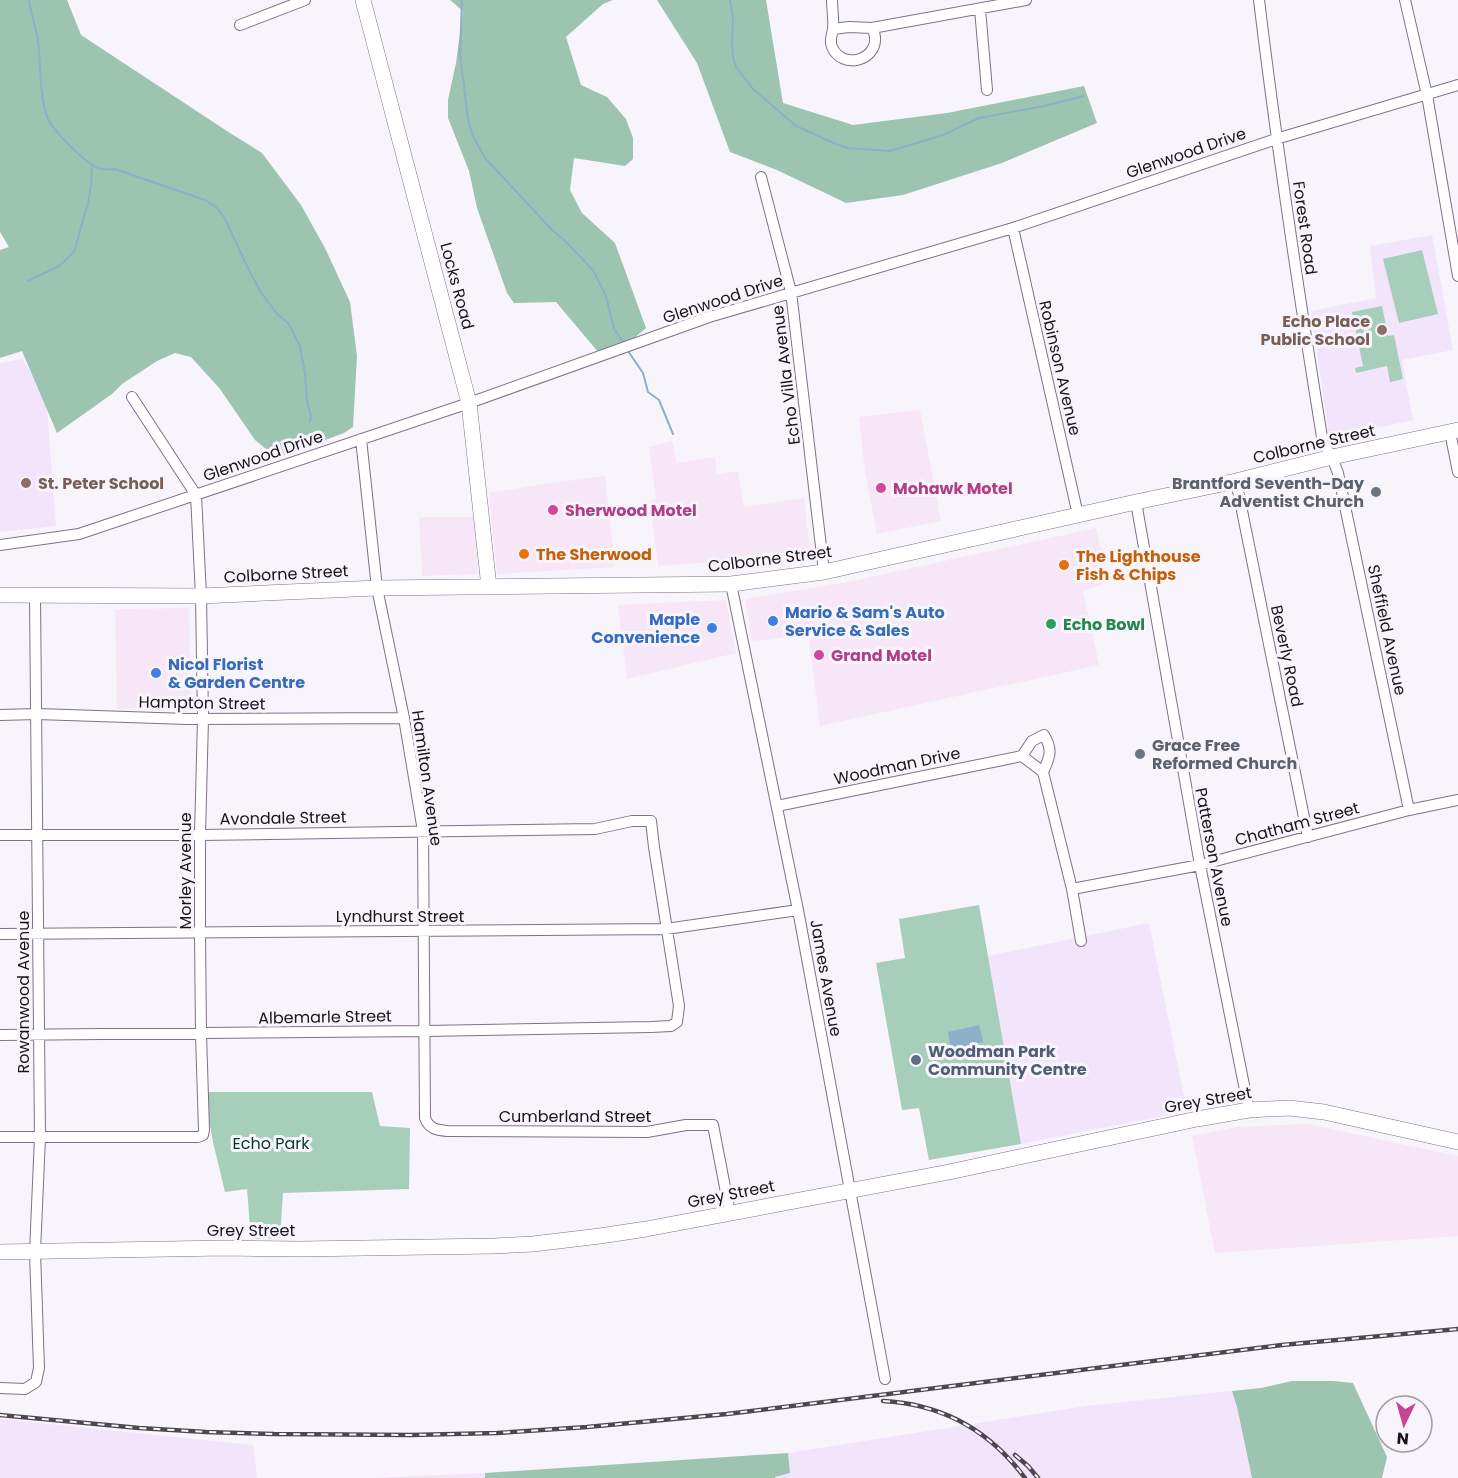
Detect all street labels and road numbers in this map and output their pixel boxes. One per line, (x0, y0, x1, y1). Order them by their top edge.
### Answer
street label: Glenwood Drive (1123, 122, 1249, 184)
street label: Forest Road (1287, 180, 1323, 276)
street label: Locks Road (434, 240, 480, 332)
street label: Glenwood Drive (660, 269, 786, 329)
street label: Robinson Avenue (1033, 298, 1087, 438)
street label: Echo Villa Avenue (766, 304, 806, 446)
street label: Colborne Street (1251, 419, 1378, 469)
street label: Glenwood Drive (200, 425, 326, 487)
street label: Colborne Street (707, 540, 834, 578)
street label: Colborne Street (223, 559, 349, 589)
street label: Sheffield Avenue (1362, 563, 1412, 698)
street label: Beverly Road (1265, 603, 1309, 709)
street label: Hampton Street (139, 690, 266, 716)
street label: Hamilton Avenue (406, 709, 448, 847)
street label: Woodman Drive (832, 741, 962, 791)
street label: Patterson Avenue (1189, 786, 1239, 928)
street label: Chatham Street (1232, 796, 1362, 852)
street label: Avondale Street (219, 805, 347, 831)
street label: Morley Avenue (174, 812, 197, 930)
street label: Lyndhurst Street (336, 905, 465, 928)
street label: Rowanwood Avenue (12, 910, 35, 1073)
street label: James Avenue (804, 918, 848, 1038)
street label: Albemarle Street (258, 1004, 392, 1030)
street label: Grey Street (1162, 1081, 1254, 1119)
street label: Cumberland Street (499, 1105, 652, 1128)
street label: Grey Street (685, 1174, 777, 1214)
street label: Grey Street (207, 1219, 295, 1242)

